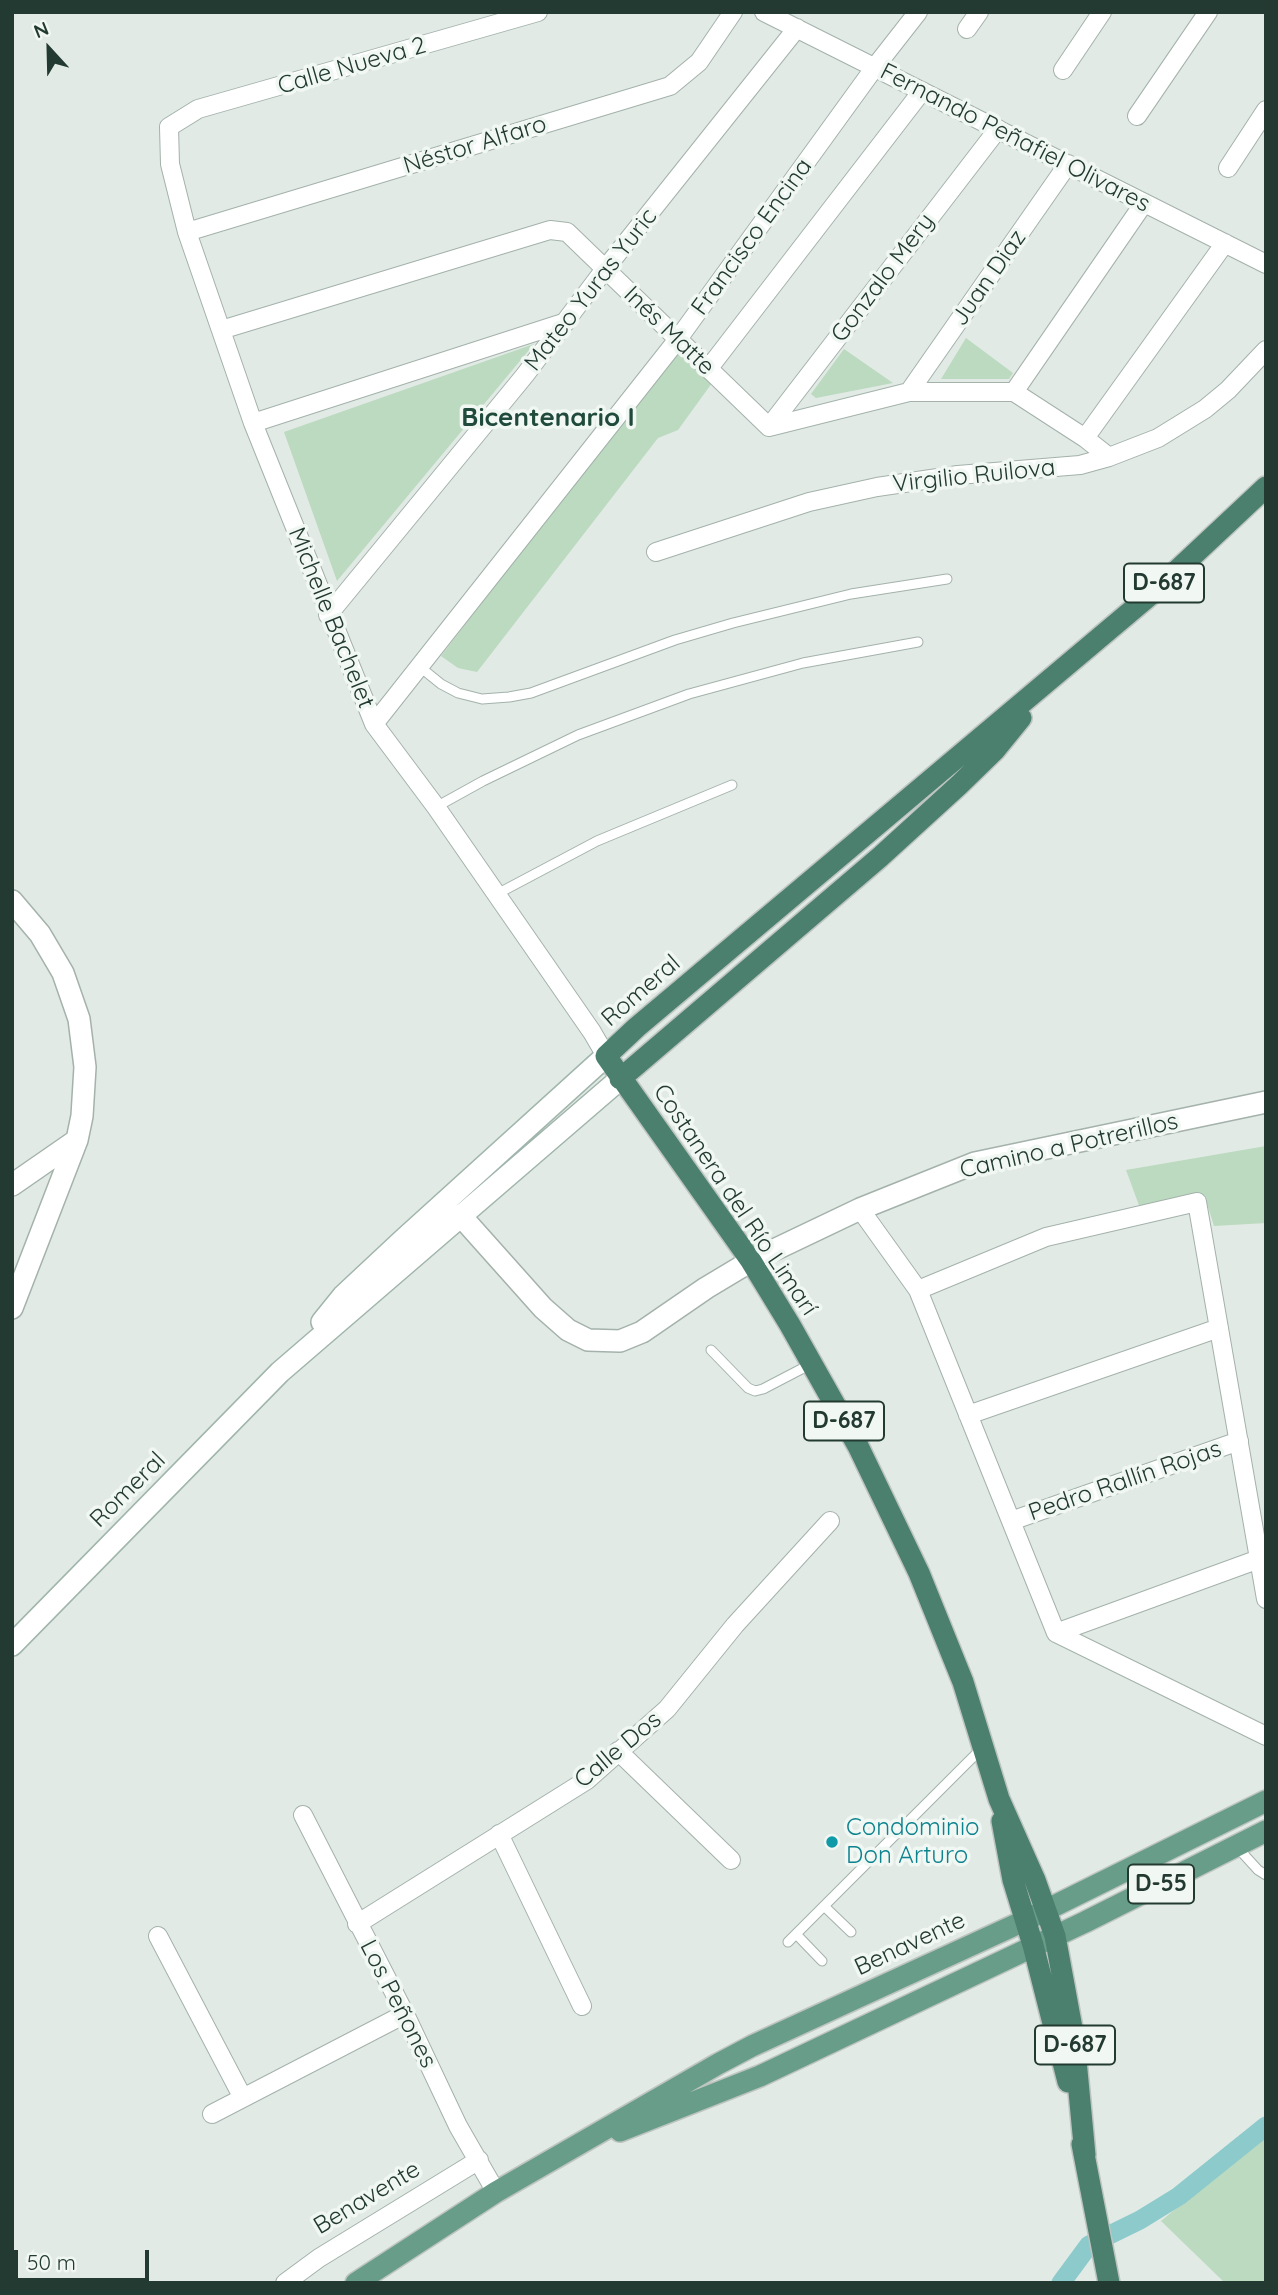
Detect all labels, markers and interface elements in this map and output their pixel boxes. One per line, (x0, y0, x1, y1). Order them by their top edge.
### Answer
north arrow (14, 14, 84, 84)
text: N (30, 16, 52, 43)
street label: Calle Nueva 2 (275, 31, 429, 101)
street label: Fernando Peñafiel Olivares (875, 57, 1155, 219)
street label: Néstor Alfaro (400, 110, 550, 180)
street label: Francisco Encina (686, 153, 818, 321)
street label: Mateo Yuras Yuric (519, 203, 663, 377)
street label: Gonzalo Mery (825, 208, 941, 348)
street label: Juan Diaz (945, 224, 1033, 332)
street label: Inés Matte (618, 281, 720, 381)
district label: Bicentenario I (461, 402, 635, 434)
street label: Virgilio Ruilova (891, 453, 1057, 499)
street label: Michelle Bachelet (282, 523, 380, 713)
road number: D-687 (1124, 564, 1204, 603)
street label: Romeral (596, 949, 686, 1033)
street label: Costanera del Río Limarí (647, 1079, 823, 1321)
street label: Camino a Potrerillos (957, 1107, 1181, 1185)
road number: D-687 (804, 1402, 884, 1440)
street label: Pedro Rallín Rojas (1025, 1435, 1225, 1527)
street label: Romeral (84, 1446, 172, 1534)
street label: Calle Dos (569, 1705, 667, 1795)
place label: Condominio Don Arturo (846, 1814, 980, 1870)
marker: Condominio Don Arturo (824, 1834, 840, 1850)
road number: D-55 (1128, 1865, 1194, 1904)
street label: Benavente (850, 1906, 970, 1982)
street label: Los Peñones (353, 1935, 443, 2073)
road number: D-687 (1035, 2026, 1115, 2064)
street label: Benavente (309, 2155, 425, 2241)
scale bar (18, 2236, 152, 2280)
text: 50 m (27, 2249, 76, 2275)

